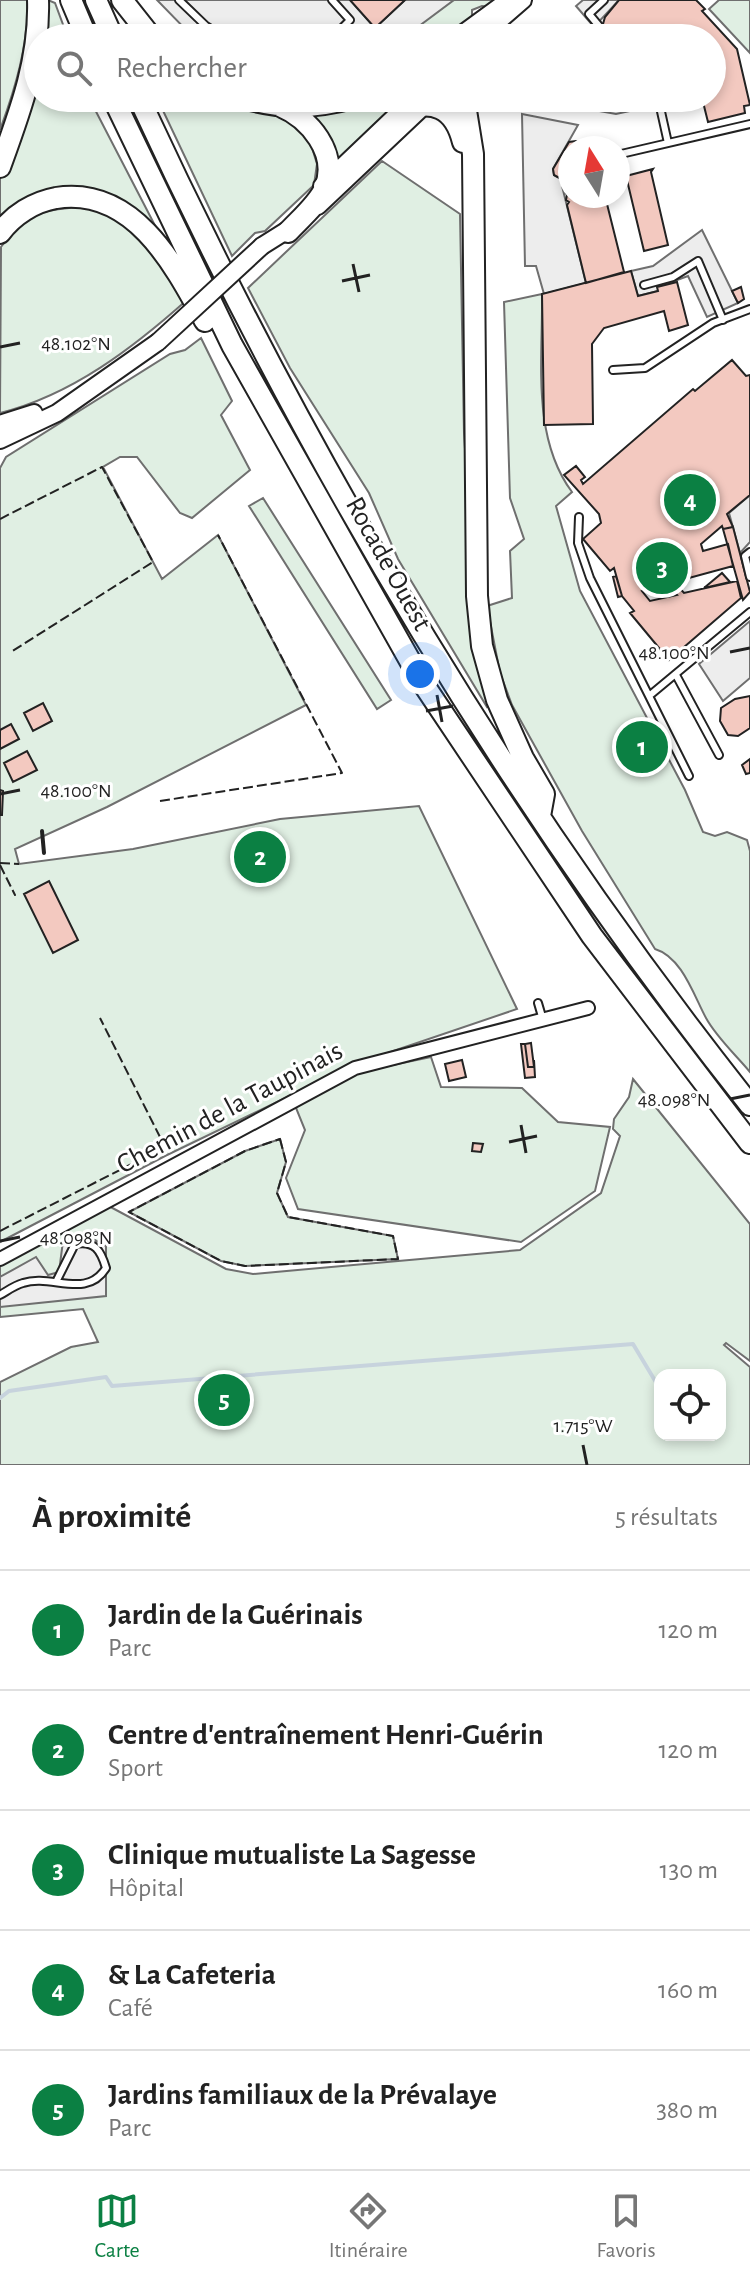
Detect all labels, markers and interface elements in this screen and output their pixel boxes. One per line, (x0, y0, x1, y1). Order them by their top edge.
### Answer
search box (24, 24, 726, 112)
icon: search (52, 46, 96, 90)
text: Rechercher (116, 53, 247, 83)
north arrow (558, 136, 630, 208)
text: 48.102°N (41, 334, 111, 354)
pin: 4 (664, 470, 716, 530)
street label: Rocade Ouest (340, 493, 436, 636)
pin: 3 (636, 538, 688, 598)
text: 48.100°N (638, 643, 710, 663)
your location (400, 654, 440, 694)
pin: 1 (616, 717, 668, 777)
text: 48.100°N (40, 781, 112, 801)
pin: 2 (234, 827, 286, 887)
street label: Chemin de la Taupinais (112, 1037, 348, 1179)
text: 48.098°N (638, 1090, 710, 1110)
text: 48.098°N (40, 1228, 112, 1248)
map controls (654, 1369, 726, 1441)
button: locate (654, 1369, 726, 1441)
pin: 5 (198, 1370, 250, 1430)
text: 1.715°W (553, 1416, 613, 1436)
text: À proximité (32, 1500, 191, 1534)
text: 5 résultats (615, 1504, 718, 1530)
text: Jardin de la Guérinais (108, 1600, 363, 1630)
text: 1 (53, 1617, 63, 1643)
text: 120 m (658, 1617, 718, 1643)
text: Parc (108, 1635, 151, 1661)
text: Centre d'entraînement Henri-Guérin (108, 1720, 544, 1750)
text: 2 (52, 1737, 64, 1763)
text: 120 m (658, 1737, 718, 1763)
text: Sport (108, 1755, 163, 1781)
text: Clinique mutualiste La Sagesse (108, 1840, 476, 1870)
text: 3 (52, 1857, 64, 1883)
text: 130 m (660, 1857, 718, 1883)
text: Hôpital (108, 1875, 184, 1901)
text: & La Cafeteria (108, 1960, 276, 1990)
text: 4 (51, 1977, 65, 2003)
text: 160 m (658, 1977, 718, 2003)
text: Café (108, 1995, 153, 2021)
text: Jardins familiaux de la Prévalaye (108, 2080, 497, 2110)
text: 5 (52, 2097, 64, 2123)
text: 380 m (656, 2097, 718, 2123)
text: Parc (108, 2115, 151, 2141)
tab: Carte (94, 2189, 140, 2263)
tab: Itinéraire (329, 2189, 408, 2263)
tab: Favoris (597, 2189, 656, 2263)

